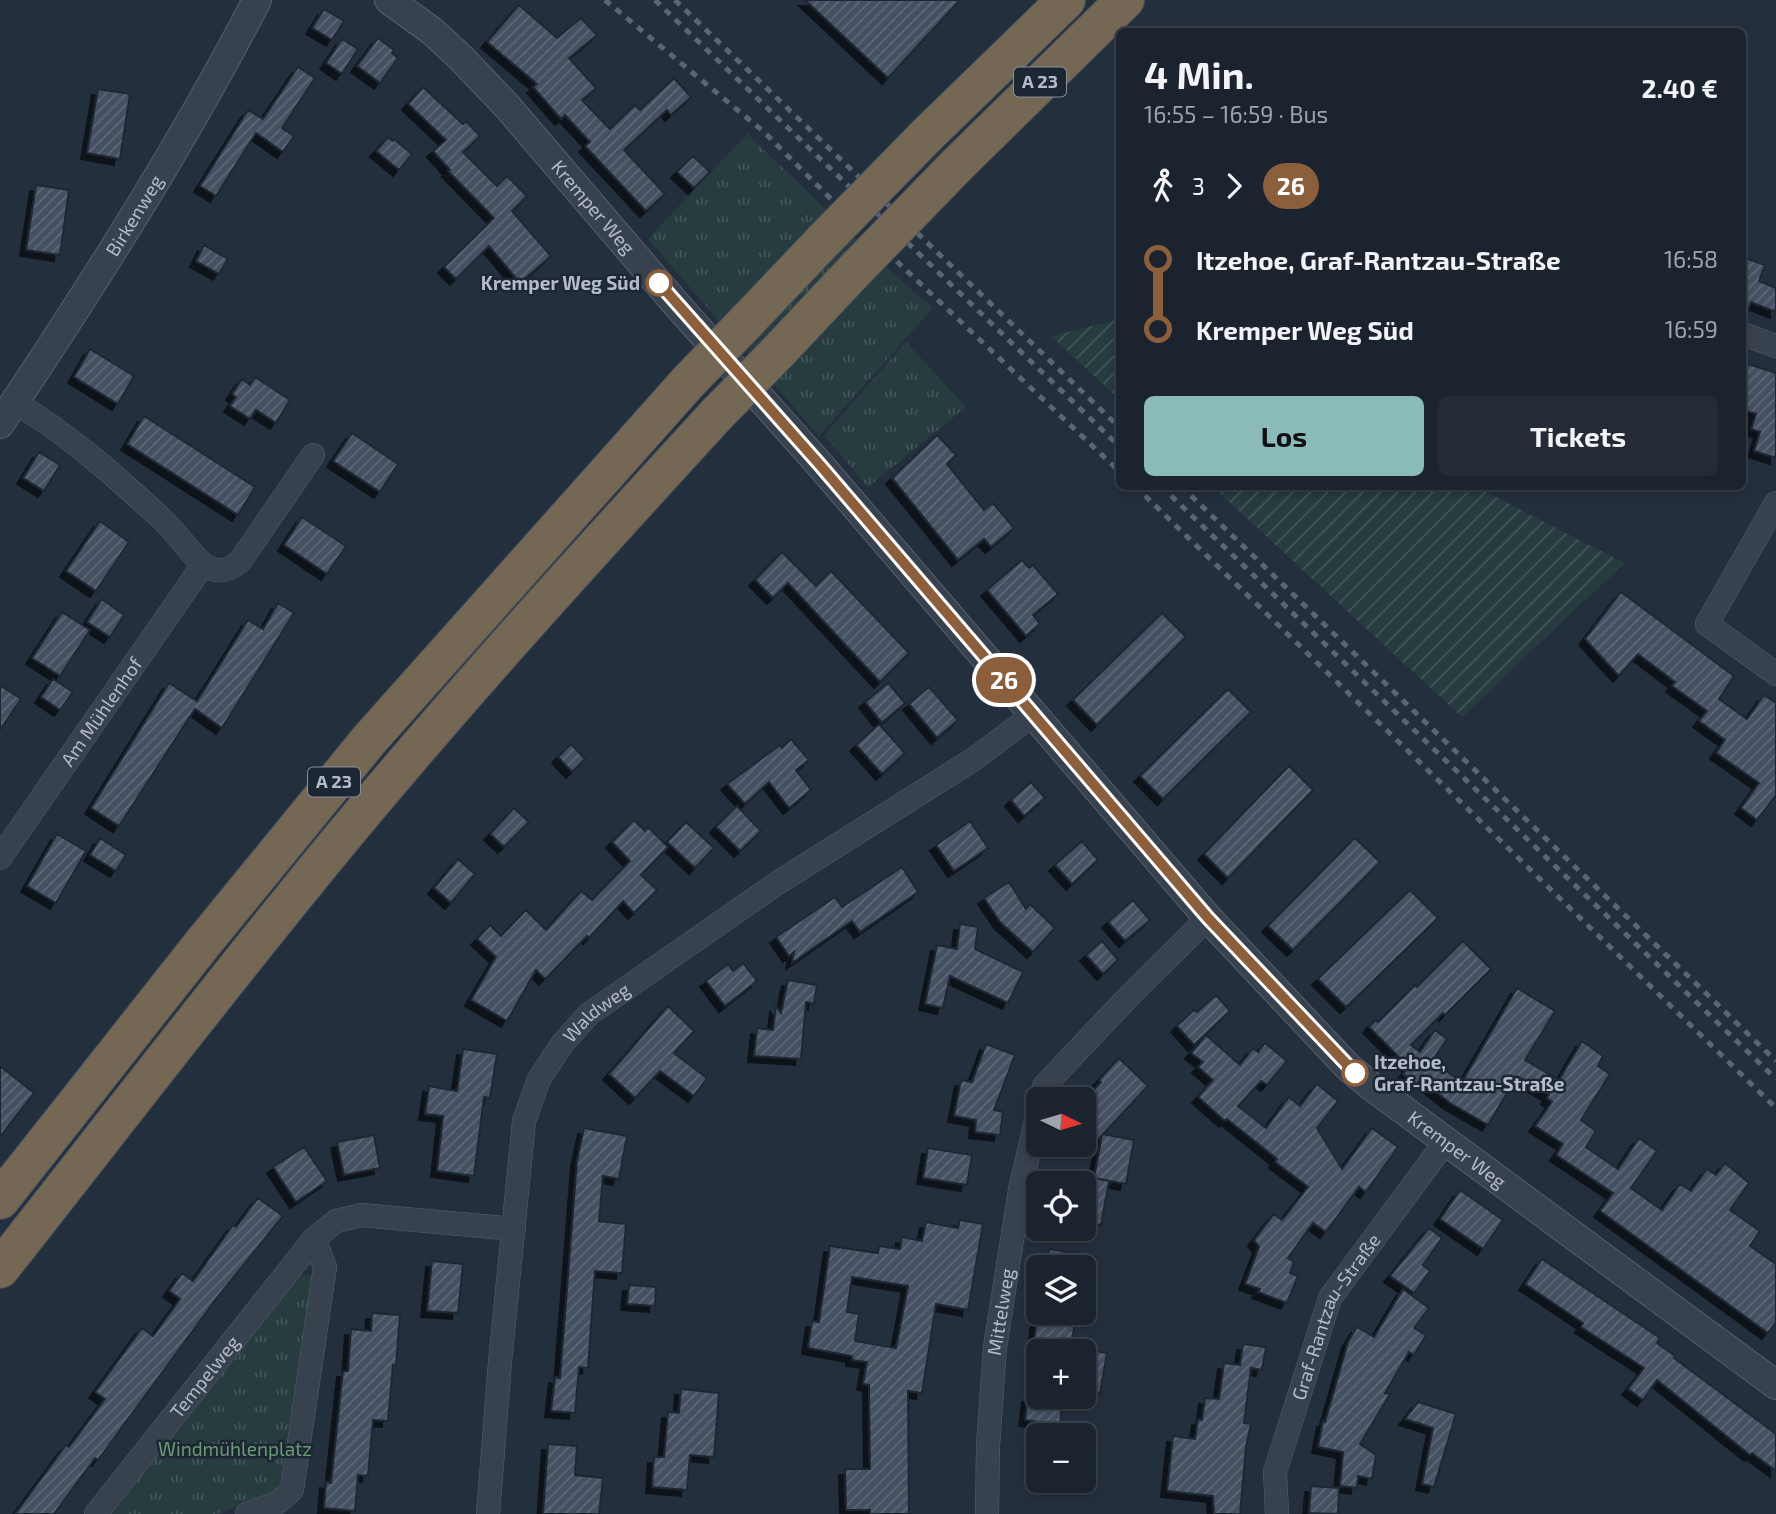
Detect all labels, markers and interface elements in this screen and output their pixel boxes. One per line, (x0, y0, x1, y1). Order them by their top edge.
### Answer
text: 4 Min. (1144, 51, 1254, 97)
road number: A 23 (1014, 68, 1066, 96)
text: 2.40 € (1641, 72, 1718, 103)
text: 16:55 – 16:59 · Bus (1144, 100, 1328, 128)
street label: Kremper Weg (547, 155, 640, 259)
icon: walk (1144, 167, 1182, 205)
icon: forward (1215, 167, 1253, 205)
street label: Birkenweg (100, 170, 168, 260)
text: 26 (1277, 171, 1305, 200)
text: 3 (1192, 172, 1205, 200)
text: Itzehoe, Graf-Rantzau-Straße (1196, 244, 1561, 275)
text: 16:58 (1664, 245, 1718, 273)
marker: Kremper Weg Süd (646, 270, 672, 296)
place label: Kremper Weg Süd (481, 271, 640, 294)
text: Kremper Weg Süd (1196, 314, 1414, 345)
text: 16:59 (1665, 315, 1718, 343)
button: Los (1144, 396, 1424, 476)
button: Tickets (1438, 396, 1718, 476)
street label: Am Mühlenhof (55, 652, 147, 770)
line badge: 26 (972, 657, 1036, 703)
text: 26 (990, 665, 1018, 694)
road number: A 23 (308, 768, 360, 796)
street label: Waldweg (557, 977, 634, 1047)
place label: Itzehoe, Graf-Rantzau-Straße (1374, 1050, 1565, 1095)
marker: Itzehoe, Graf-Rantzau-Straße (1342, 1060, 1368, 1086)
north arrow (1026, 1087, 1096, 1157)
map controls (1026, 1087, 1096, 1493)
street label: Kremper Weg (1404, 1105, 1511, 1193)
button: locate (1026, 1171, 1096, 1241)
street label: Graf-Rantzau-Straße (1286, 1229, 1385, 1403)
button: layers (1026, 1255, 1096, 1325)
street label: Mittelweg (982, 1266, 1018, 1357)
street label: Tempelweg (165, 1330, 244, 1422)
button: + (1026, 1339, 1096, 1409)
button: − (1026, 1423, 1096, 1493)
park label: Windmühlenplatz (158, 1437, 312, 1460)

